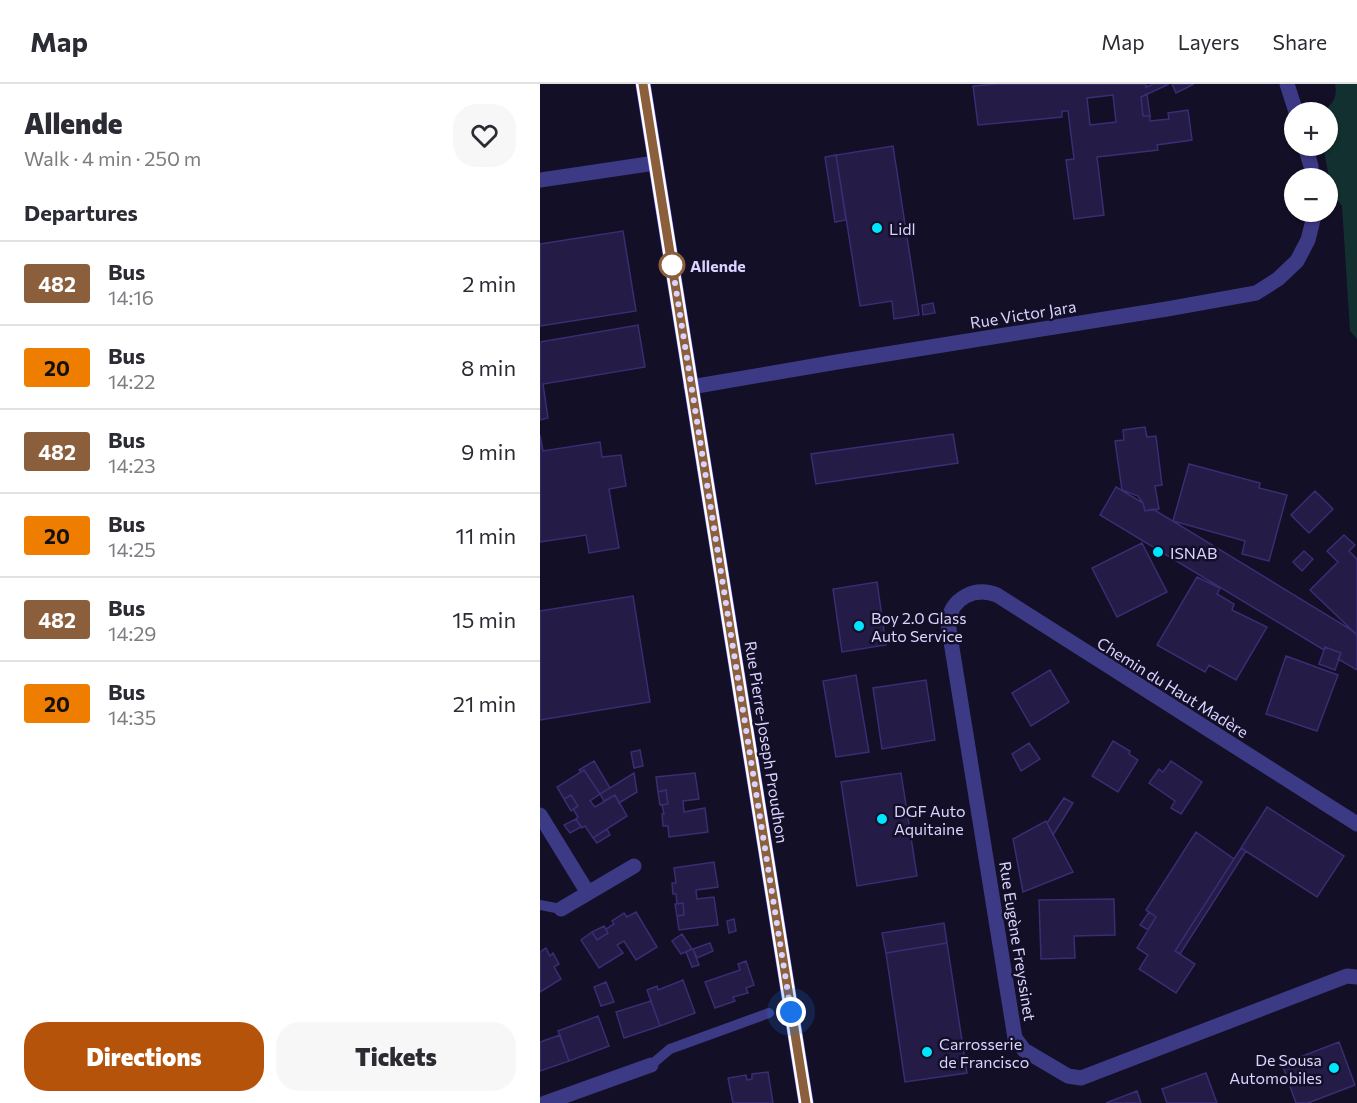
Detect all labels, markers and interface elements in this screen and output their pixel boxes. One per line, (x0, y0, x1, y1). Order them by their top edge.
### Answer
text: Map (30, 24, 88, 58)
text: Map (1101, 29, 1145, 54)
text: Layers (1178, 29, 1240, 54)
text: Share (1273, 29, 1327, 54)
map controls (1284, 102, 1338, 222)
button: + (1284, 102, 1338, 156)
button: heart (453, 104, 516, 167)
text: Allende (24, 106, 123, 140)
text: Walk · 4 min · 250 m (24, 146, 201, 170)
button: − (1284, 168, 1338, 222)
text: Departures (24, 199, 138, 226)
place label: Lidl (889, 219, 916, 238)
marker: Lidl (870, 221, 884, 235)
marker: Allende (659, 252, 685, 278)
place label: Allende (690, 256, 746, 275)
text: Bus (108, 258, 145, 285)
text: 2 min (462, 270, 516, 297)
text: 482 (38, 271, 76, 296)
text: 14:16 (108, 285, 154, 309)
street label: Rue Victor Jara (969, 296, 1077, 332)
text: Bus (108, 342, 145, 369)
text: 8 min (461, 354, 516, 381)
text: 20 (44, 355, 70, 380)
text: 14:22 (108, 369, 155, 393)
text: Bus (108, 426, 145, 453)
text: 9 min (461, 438, 516, 465)
text: 482 (38, 439, 76, 464)
text: 14:23 (108, 453, 156, 477)
text: Bus (108, 510, 145, 537)
text: 11 min (456, 522, 516, 549)
text: 20 (44, 523, 70, 548)
text: 14:25 (108, 537, 156, 561)
place label: ISNAB (1170, 543, 1217, 562)
marker: ISNAB (1151, 545, 1165, 559)
text: Bus (108, 594, 145, 621)
text: 15 min (452, 606, 516, 633)
text: 482 (38, 607, 76, 632)
place label: Boy 2.0 Glass Auto Service (871, 608, 967, 645)
marker: Boy 2.0 Glass Auto Service (852, 619, 866, 633)
text: 14:29 (108, 621, 156, 645)
street label: Chemin du Haut Madère (1094, 633, 1252, 741)
street label: Rue Pierre-Joseph Proudhon (742, 639, 792, 845)
text: Bus (108, 678, 145, 705)
text: 21 min (453, 690, 516, 717)
text: 20 (44, 691, 70, 716)
text: 14:35 (108, 705, 156, 729)
place label: DGF Auto Aquitaine (894, 801, 966, 838)
marker: DGF Auto Aquitaine (875, 812, 889, 826)
street label: Rue Eugène Freyssinet (996, 860, 1040, 1023)
your location (776, 997, 806, 1027)
button: Directions (24, 1022, 264, 1091)
button: Tickets (276, 1022, 516, 1091)
place label: Carrosserie de Francisco (939, 1034, 1029, 1071)
marker: Carrosserie de Francisco (920, 1045, 934, 1059)
place label: De Sousa Automobiles (1229, 1050, 1322, 1087)
marker: De Sousa Automobiles (1327, 1061, 1341, 1075)

